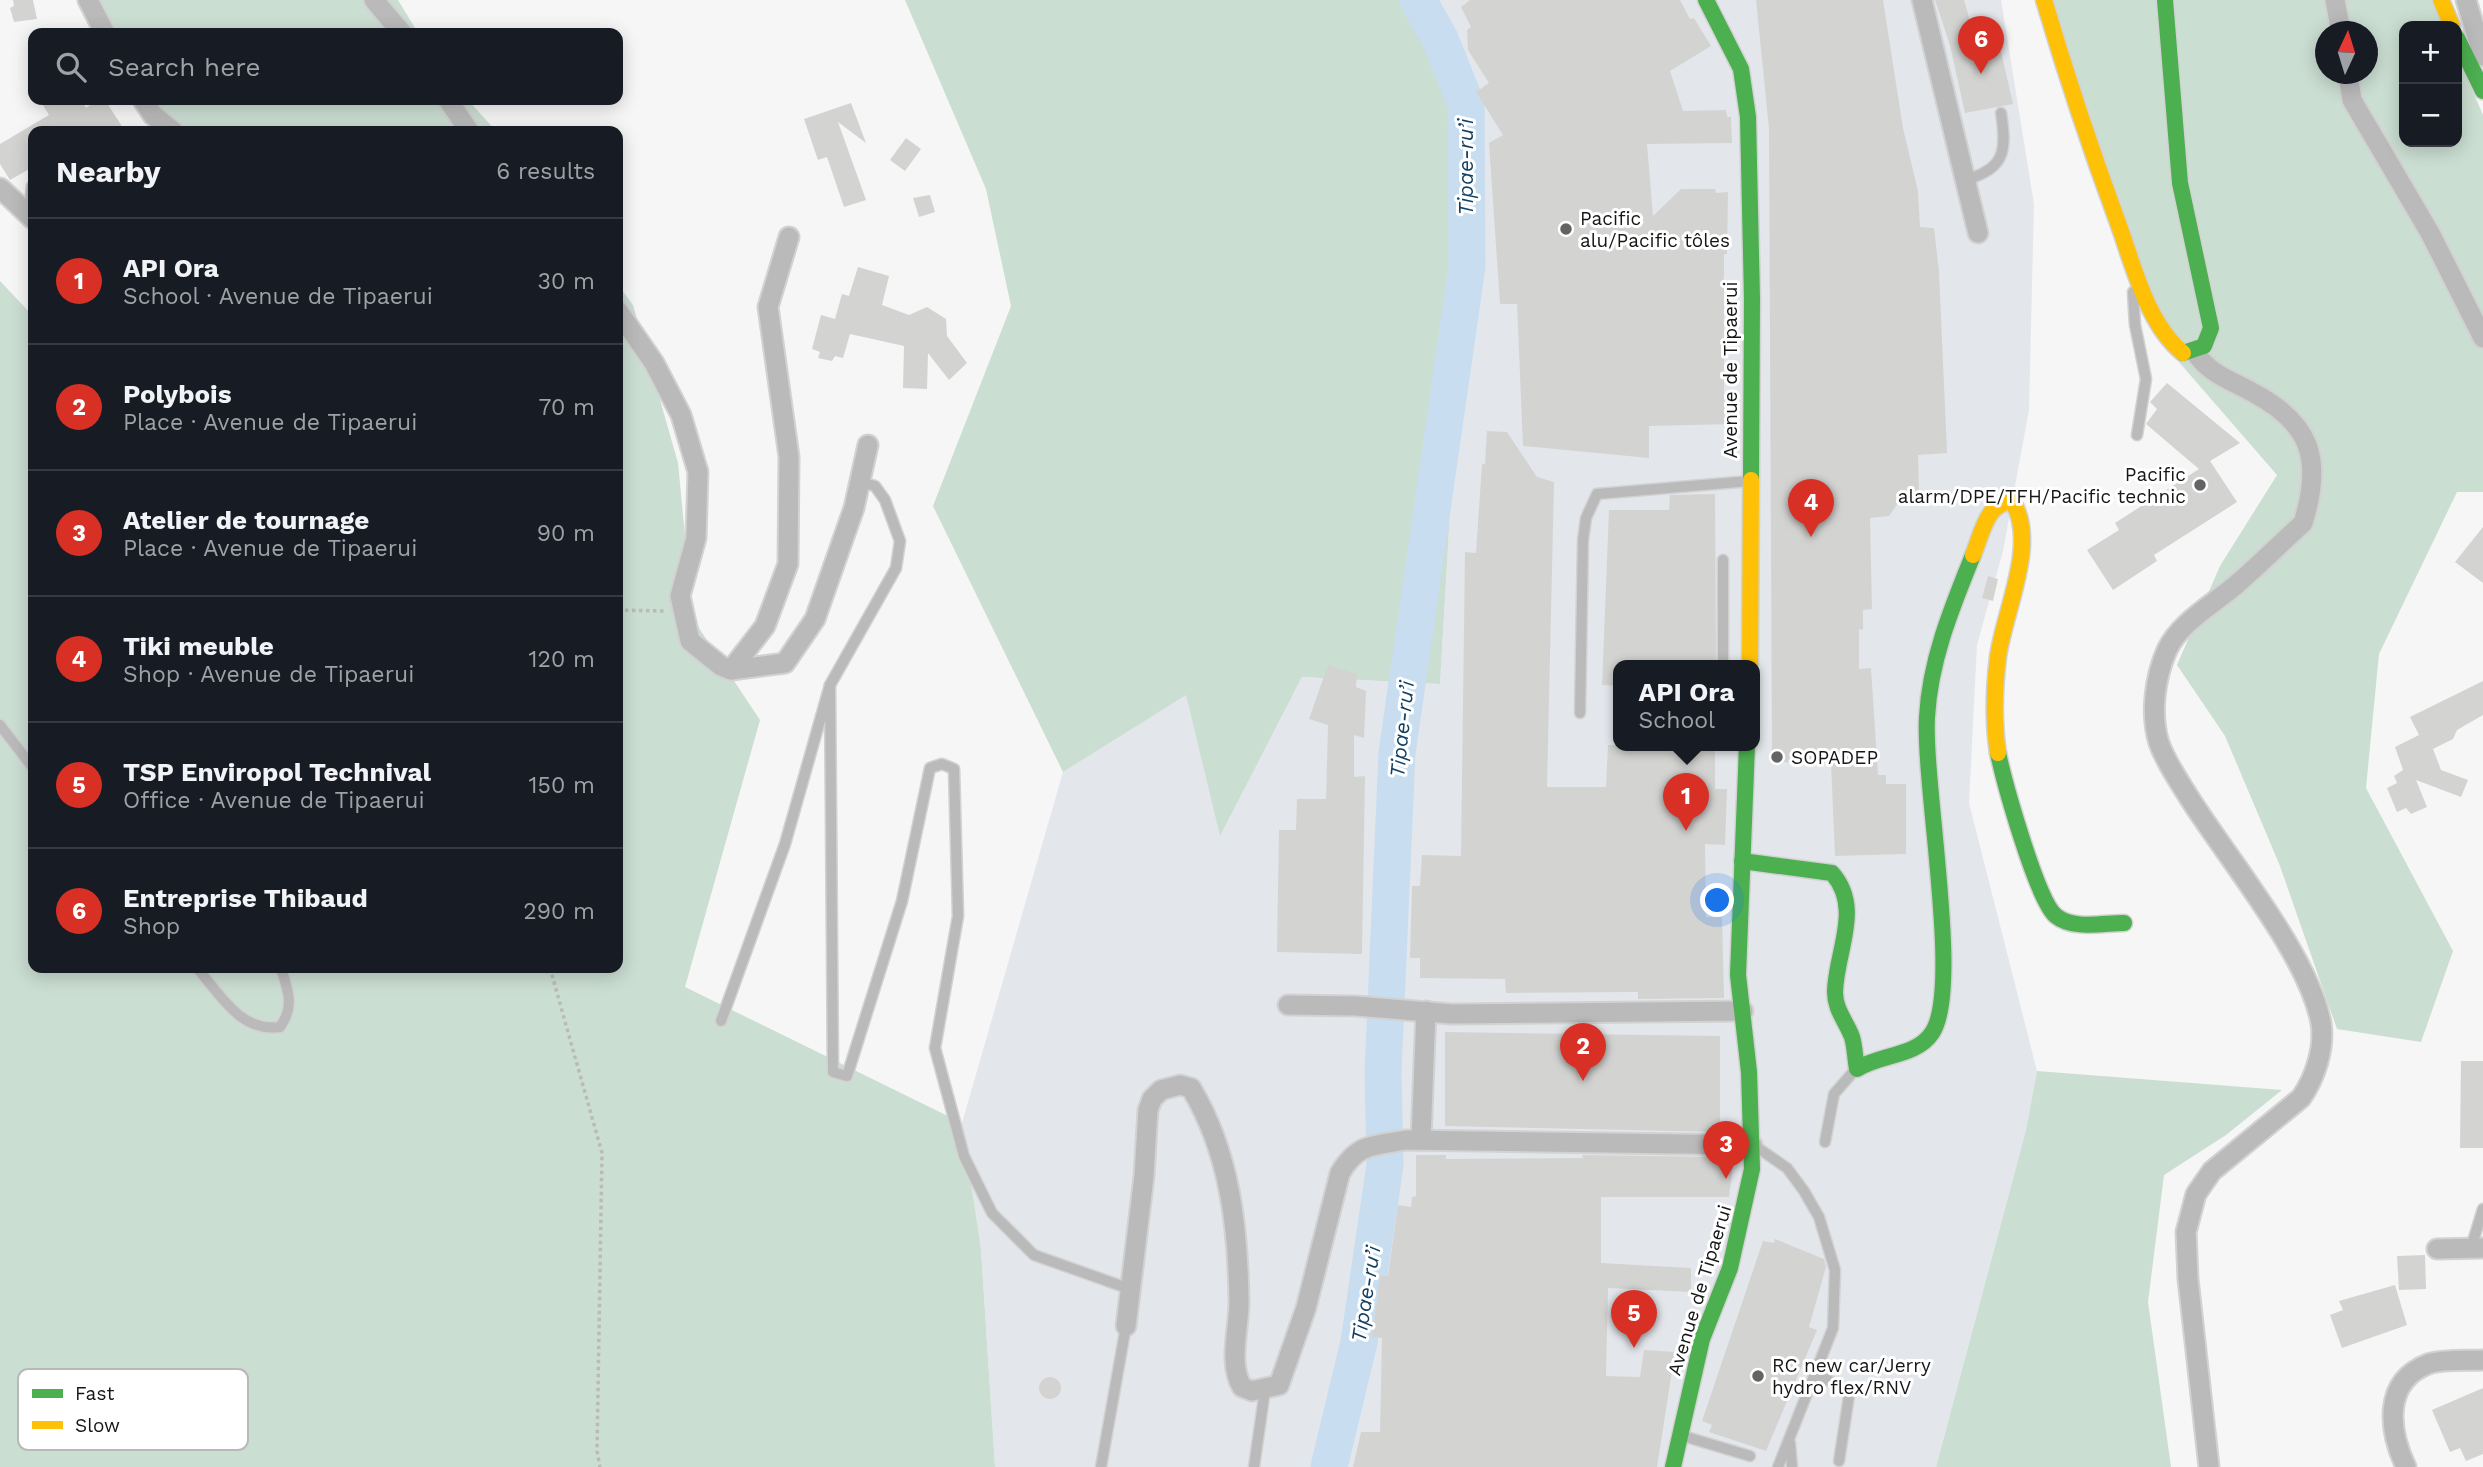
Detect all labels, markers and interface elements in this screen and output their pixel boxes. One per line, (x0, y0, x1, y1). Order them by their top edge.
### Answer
pin: 6 (1958, 16, 2004, 74)
north arrow (2315, 21, 2378, 84)
map controls (2399, 21, 2462, 147)
button: + (2399, 21, 2462, 84)
search box (28, 28, 623, 105)
icon: search (52, 48, 90, 86)
text: Search here (108, 52, 260, 82)
button: − (2399, 84, 2462, 147)
water label: Tipae-ru’i (1453, 118, 1478, 215)
text: Nearby (56, 154, 161, 189)
text: 6 results (496, 158, 595, 185)
place label: Pacific alu/Pacific tôles (1580, 207, 1730, 252)
marker: Pacific alu/Pacific tôles (1558, 221, 1574, 237)
text: API Ora (123, 253, 219, 283)
text: 1 (74, 268, 84, 295)
text: 30 m (538, 268, 595, 295)
street label: Avenue de Tipaerui (1719, 282, 1742, 458)
text: School · Avenue de Tipaerui (123, 283, 433, 310)
text: Polybois (123, 379, 232, 409)
text: 2 (72, 394, 86, 421)
text: 70 m (538, 394, 595, 421)
text: Place · Avenue de Tipaerui (123, 409, 417, 436)
place label: Pacific alarm/DPE/TFH/Pacific technic (1898, 463, 2186, 508)
marker: Pacific alarm/DPE/TFH/Pacific technic (2192, 477, 2208, 493)
pin: 4 (1788, 479, 1834, 537)
text: Atelier de tournage (123, 505, 369, 535)
text: 3 (72, 520, 86, 547)
text: 90 m (537, 520, 595, 547)
text: Place · Avenue de Tipaerui (123, 535, 417, 562)
text: Tiki meuble (123, 631, 274, 661)
text: 4 (72, 646, 86, 673)
text: 120 m (529, 646, 595, 673)
popup (1613, 660, 1760, 751)
text: Shop · Avenue de Tipaerui (123, 661, 414, 688)
text: API Ora (1639, 677, 1734, 707)
water label: Tipae-ru’i (1384, 679, 1419, 778)
text: School (1639, 707, 1715, 734)
place label: SOPADEP (1791, 746, 1878, 769)
marker: SOPADEP (1769, 749, 1785, 765)
text: TSP Enviropol Technival (123, 757, 431, 787)
text: 5 (72, 772, 86, 799)
text: 150 m (529, 772, 595, 799)
pin: 1 (1663, 773, 1709, 831)
text: Office · Avenue de Tipaerui (123, 787, 425, 814)
text: Entreprise Thibaud (123, 883, 368, 913)
your location (1700, 883, 1734, 917)
text: 6 (72, 898, 86, 925)
text: 290 m (523, 898, 595, 925)
text: Shop (123, 913, 180, 940)
pin: 2 (1560, 1023, 1606, 1081)
pin: 3 (1703, 1121, 1749, 1179)
street label: Avenue de Tipaerui (1663, 1202, 1736, 1378)
water label: Tipae-ru’i (1346, 1244, 1386, 1344)
pin: 5 (1611, 1290, 1657, 1348)
place label: RC new car/Jerry hydro flex/RNV (1772, 1354, 1931, 1399)
marker: RC new car/Jerry hydro flex/RNV (1750, 1368, 1766, 1384)
legend (18, 1369, 248, 1450)
text: Fast (75, 1382, 114, 1405)
text: Slow (75, 1414, 120, 1437)

